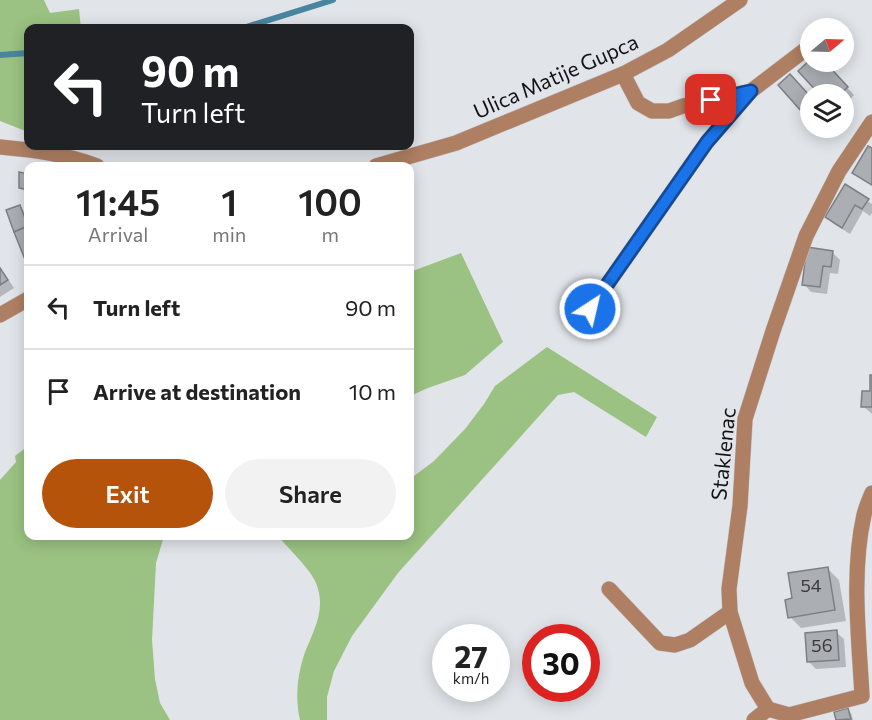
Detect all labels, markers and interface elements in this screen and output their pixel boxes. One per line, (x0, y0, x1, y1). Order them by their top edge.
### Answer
north arrow (800, 18, 854, 72)
map controls (800, 18, 854, 138)
street label: Ulica Matije Gupca (469, 28, 642, 123)
text: 90 m (141, 44, 240, 96)
icon: left (42, 48, 120, 126)
pin (685, 74, 736, 125)
icon: arrive (694, 83, 727, 116)
button: layers (800, 84, 854, 138)
text: Turn left (141, 96, 245, 129)
text: 11:45 (76, 179, 160, 223)
text: 1 (221, 179, 237, 223)
text: 100 (298, 179, 362, 223)
text: Arrival (88, 222, 148, 246)
text: min (212, 222, 246, 246)
text: m (321, 222, 339, 246)
position arrow (558, 277, 622, 341)
icon: left (42, 291, 75, 324)
text: Turn left (93, 294, 180, 321)
text: 90 m (345, 294, 396, 321)
icon: arrive (42, 375, 75, 408)
text: Arrive at destination (93, 378, 301, 405)
text: 10 m (349, 378, 396, 405)
street label: Staklenac (705, 406, 740, 501)
button: Exit (42, 459, 213, 528)
button: Share (225, 459, 396, 528)
house number: 54 (800, 574, 822, 596)
speed limit sign: 30 (522, 624, 600, 702)
house number: 56 (811, 634, 833, 656)
text: 27 (454, 637, 488, 674)
text: km/h (453, 669, 489, 687)

